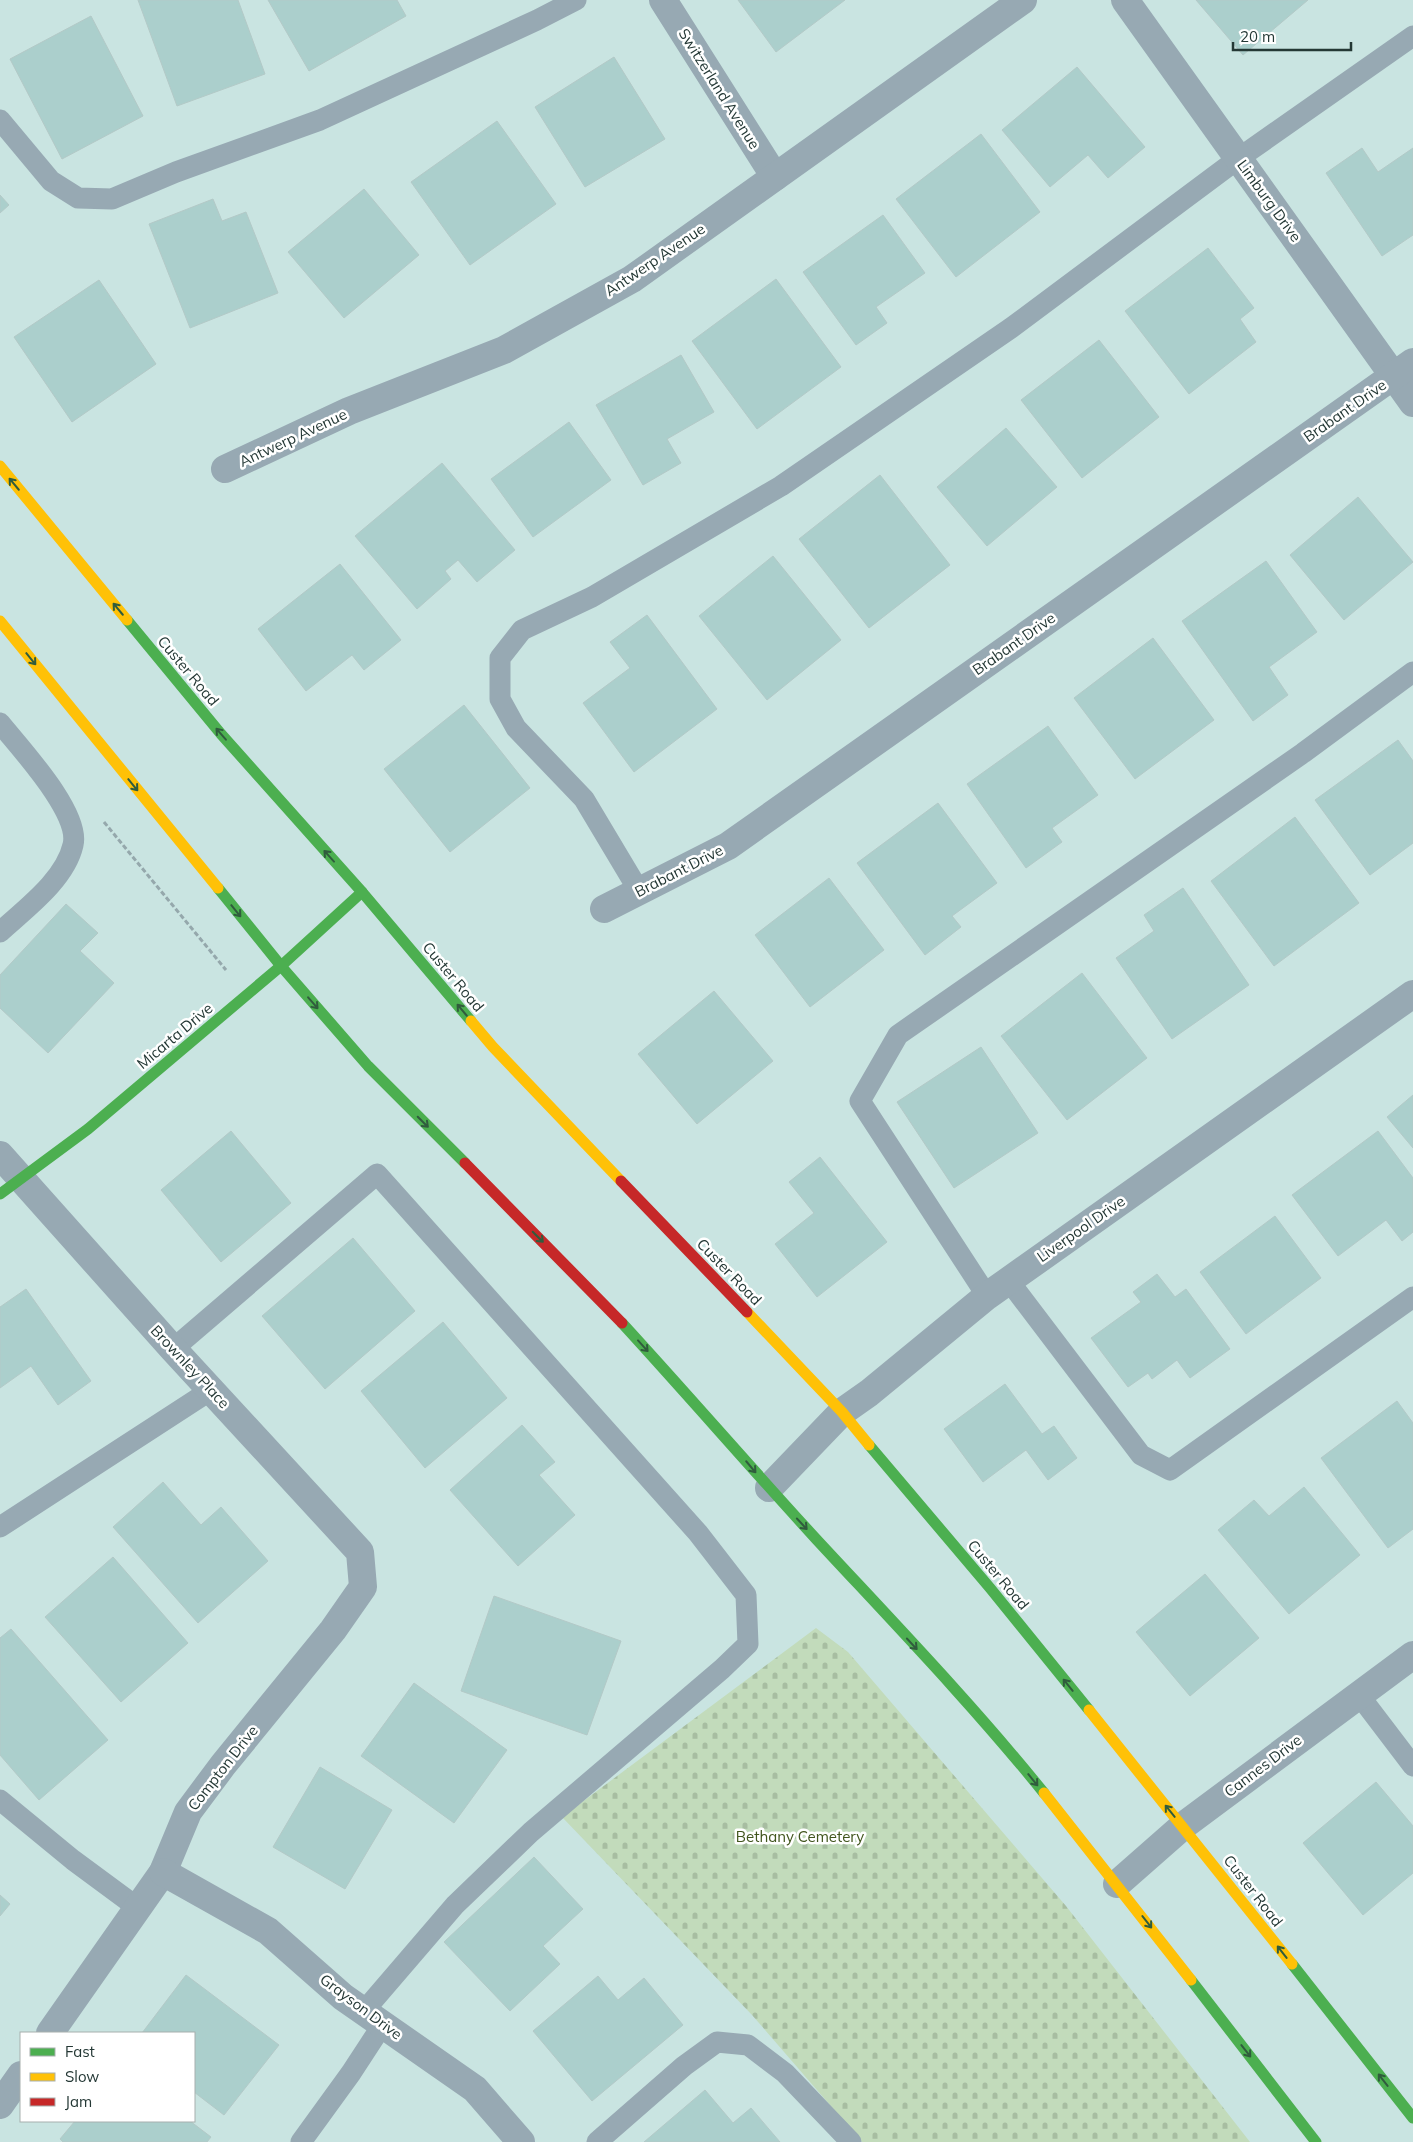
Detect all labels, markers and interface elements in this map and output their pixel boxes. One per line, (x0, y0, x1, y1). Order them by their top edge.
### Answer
scale bar (1233, 20, 1350, 52)
street label: Switzerland Avenue (675, 25, 764, 153)
text: 20 m (1240, 27, 1275, 46)
street label: Limburg Drive (1233, 156, 1306, 246)
street label: Antwerp Avenue (601, 219, 708, 300)
street label: Brabant Drive (1300, 375, 1390, 446)
street label: Antwerp Avenue (236, 404, 350, 471)
one-way arrow (9, 477, 20, 490)
one-way arrow (112, 603, 123, 616)
street label: Brabant Drive (969, 608, 1059, 679)
street label: Custer Road (154, 632, 223, 710)
one-way arrow (25, 652, 36, 665)
one-way arrow (216, 728, 227, 741)
one-way arrow (128, 778, 139, 791)
street label: Brabant Drive (631, 840, 726, 901)
one-way arrow (323, 849, 335, 862)
one-way arrow (231, 904, 242, 917)
street label: Custer Road (419, 938, 488, 1016)
one-way arrow (307, 997, 319, 1010)
street label: Micarta Drive (133, 998, 216, 1073)
one-way arrow (456, 1004, 467, 1017)
one-way arrow (417, 1116, 429, 1128)
street label: Liverpool Drive (1033, 1191, 1128, 1266)
one-way arrow (532, 1231, 544, 1244)
street label: Custer Road (693, 1234, 766, 1309)
street label: Brownley Place (147, 1321, 234, 1412)
one-way arrow (637, 1339, 649, 1352)
one-way arrow (746, 1461, 757, 1474)
one-way arrow (796, 1518, 808, 1531)
street label: Custer Road (964, 1536, 1033, 1614)
one-way arrow (906, 1637, 918, 1650)
one-way arrow (1063, 1678, 1074, 1691)
street label: Compton Drive (183, 1721, 262, 1814)
street label: Cannes Drive (1220, 1730, 1305, 1801)
one-way arrow (1028, 1773, 1039, 1786)
one-way arrow (1165, 1805, 1176, 1818)
park label: Bethany Cemetery (736, 1827, 864, 1846)
street label: Custer Road (1220, 1851, 1287, 1930)
one-way arrow (1141, 1915, 1152, 1928)
one-way arrow (1277, 1945, 1287, 1959)
street label: Grayson Drive (316, 1970, 406, 2044)
legend (20, 2032, 195, 2122)
text: Fast (65, 2042, 95, 2061)
one-way arrow (1240, 2044, 1251, 2057)
text: Slow (65, 2067, 99, 2086)
one-way arrow (1377, 2073, 1388, 2086)
text: Jam (65, 2092, 92, 2111)

